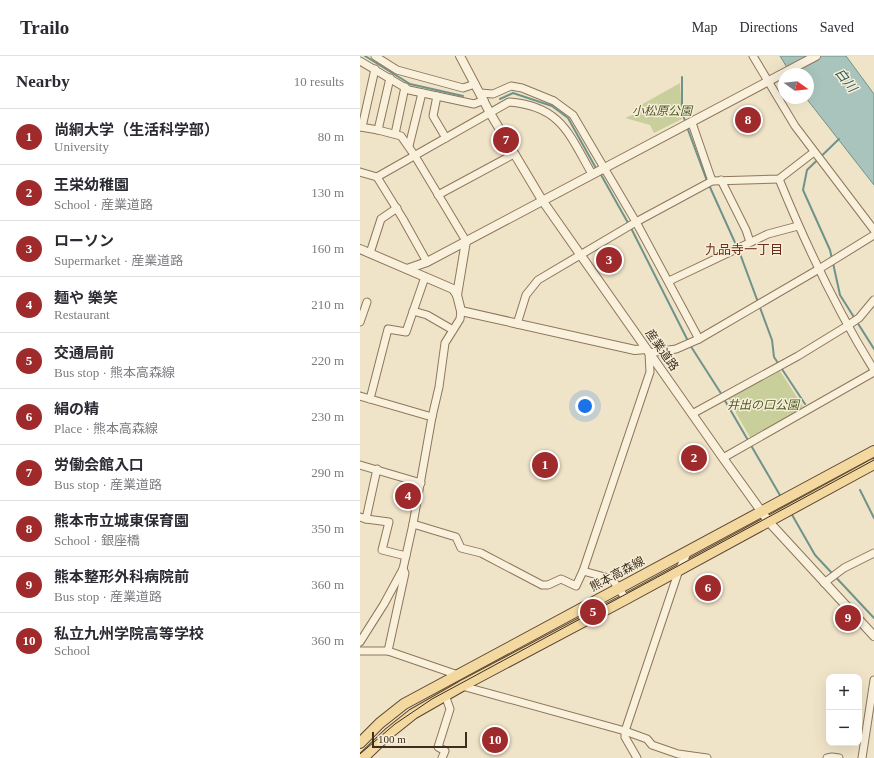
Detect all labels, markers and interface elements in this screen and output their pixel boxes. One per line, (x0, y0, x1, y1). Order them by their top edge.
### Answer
text: Trailo (20, 17, 69, 38)
text: Map (692, 20, 717, 35)
text: Directions (739, 20, 798, 35)
text: Saved (820, 20, 854, 35)
water label: 白川 (832, 65, 861, 96)
north arrow (778, 68, 814, 104)
text: Nearby (16, 72, 70, 91)
text: 10 results (294, 74, 344, 89)
park label: 小松原公園 (632, 104, 694, 118)
pin: 8 (735, 105, 761, 135)
text: 尚絅大学（生活科学部） (54, 122, 219, 138)
pin: 7 (493, 125, 519, 155)
text: 1 (26, 129, 32, 144)
text: 80 m (318, 129, 344, 144)
text: University (54, 139, 109, 154)
text: 王栄幼稚園 (54, 177, 129, 193)
text: 2 (26, 185, 32, 200)
text: 130 m (311, 185, 344, 200)
text: School · 産業道路 (54, 197, 153, 212)
text: ローソン (54, 233, 114, 249)
text: 3 (26, 241, 32, 256)
text: 160 m (311, 241, 344, 256)
district label: 九品寺一丁目 (705, 242, 783, 257)
pin: 3 (596, 245, 622, 275)
text: Supermarket · 産業道路 (54, 253, 183, 268)
text: 麺や 樂笑 (54, 290, 118, 306)
text: 4 (26, 297, 32, 312)
text: 210 m (311, 297, 344, 312)
text: Restaurant (54, 307, 110, 322)
street label: 産業道路 (642, 326, 682, 374)
text: 交通局前 (54, 345, 114, 361)
text: 5 (26, 353, 32, 368)
text: 220 m (311, 353, 344, 368)
text: Bus stop · 熊本高森線 (54, 365, 175, 380)
your location (575, 396, 595, 416)
park label: 井出の口公園 (727, 398, 801, 412)
text: 絹の精 (54, 401, 99, 417)
text: 6 (26, 409, 32, 424)
text: 230 m (311, 409, 344, 424)
text: Place · 熊本高森線 (54, 421, 158, 436)
pin: 2 (681, 443, 707, 473)
pin: 1 (532, 450, 558, 480)
text: 労働会館入口 (54, 457, 144, 473)
text: 7 (26, 465, 32, 480)
text: 290 m (311, 465, 344, 480)
text: Bus stop · 産業道路 (54, 477, 162, 492)
pin: 4 (395, 481, 421, 511)
text: 熊本市立城東保育園 (54, 513, 189, 529)
text: 8 (26, 521, 32, 536)
text: 350 m (311, 521, 344, 536)
text: School · 銀座橋 (54, 533, 140, 548)
street label: 熊本高森線 (587, 554, 647, 594)
text: 熊本整形外科病院前 (54, 569, 189, 585)
pin: 6 (695, 573, 721, 603)
text: 9 (26, 577, 32, 592)
text: 360 m (311, 577, 344, 592)
text: Bus stop · 産業道路 (54, 589, 162, 604)
pin: 5 (580, 597, 606, 627)
pin: 9 (835, 603, 861, 633)
text: 私立九州学院高等学校 (54, 626, 204, 642)
text: 10 (23, 633, 36, 648)
text: 360 m (311, 633, 344, 648)
text: School (54, 643, 90, 658)
map controls (826, 674, 862, 746)
button: + (826, 674, 862, 710)
button: − (826, 710, 862, 746)
pin: 10 (482, 725, 508, 755)
scale bar (372, 730, 467, 749)
text: 100 m (378, 733, 406, 745)

